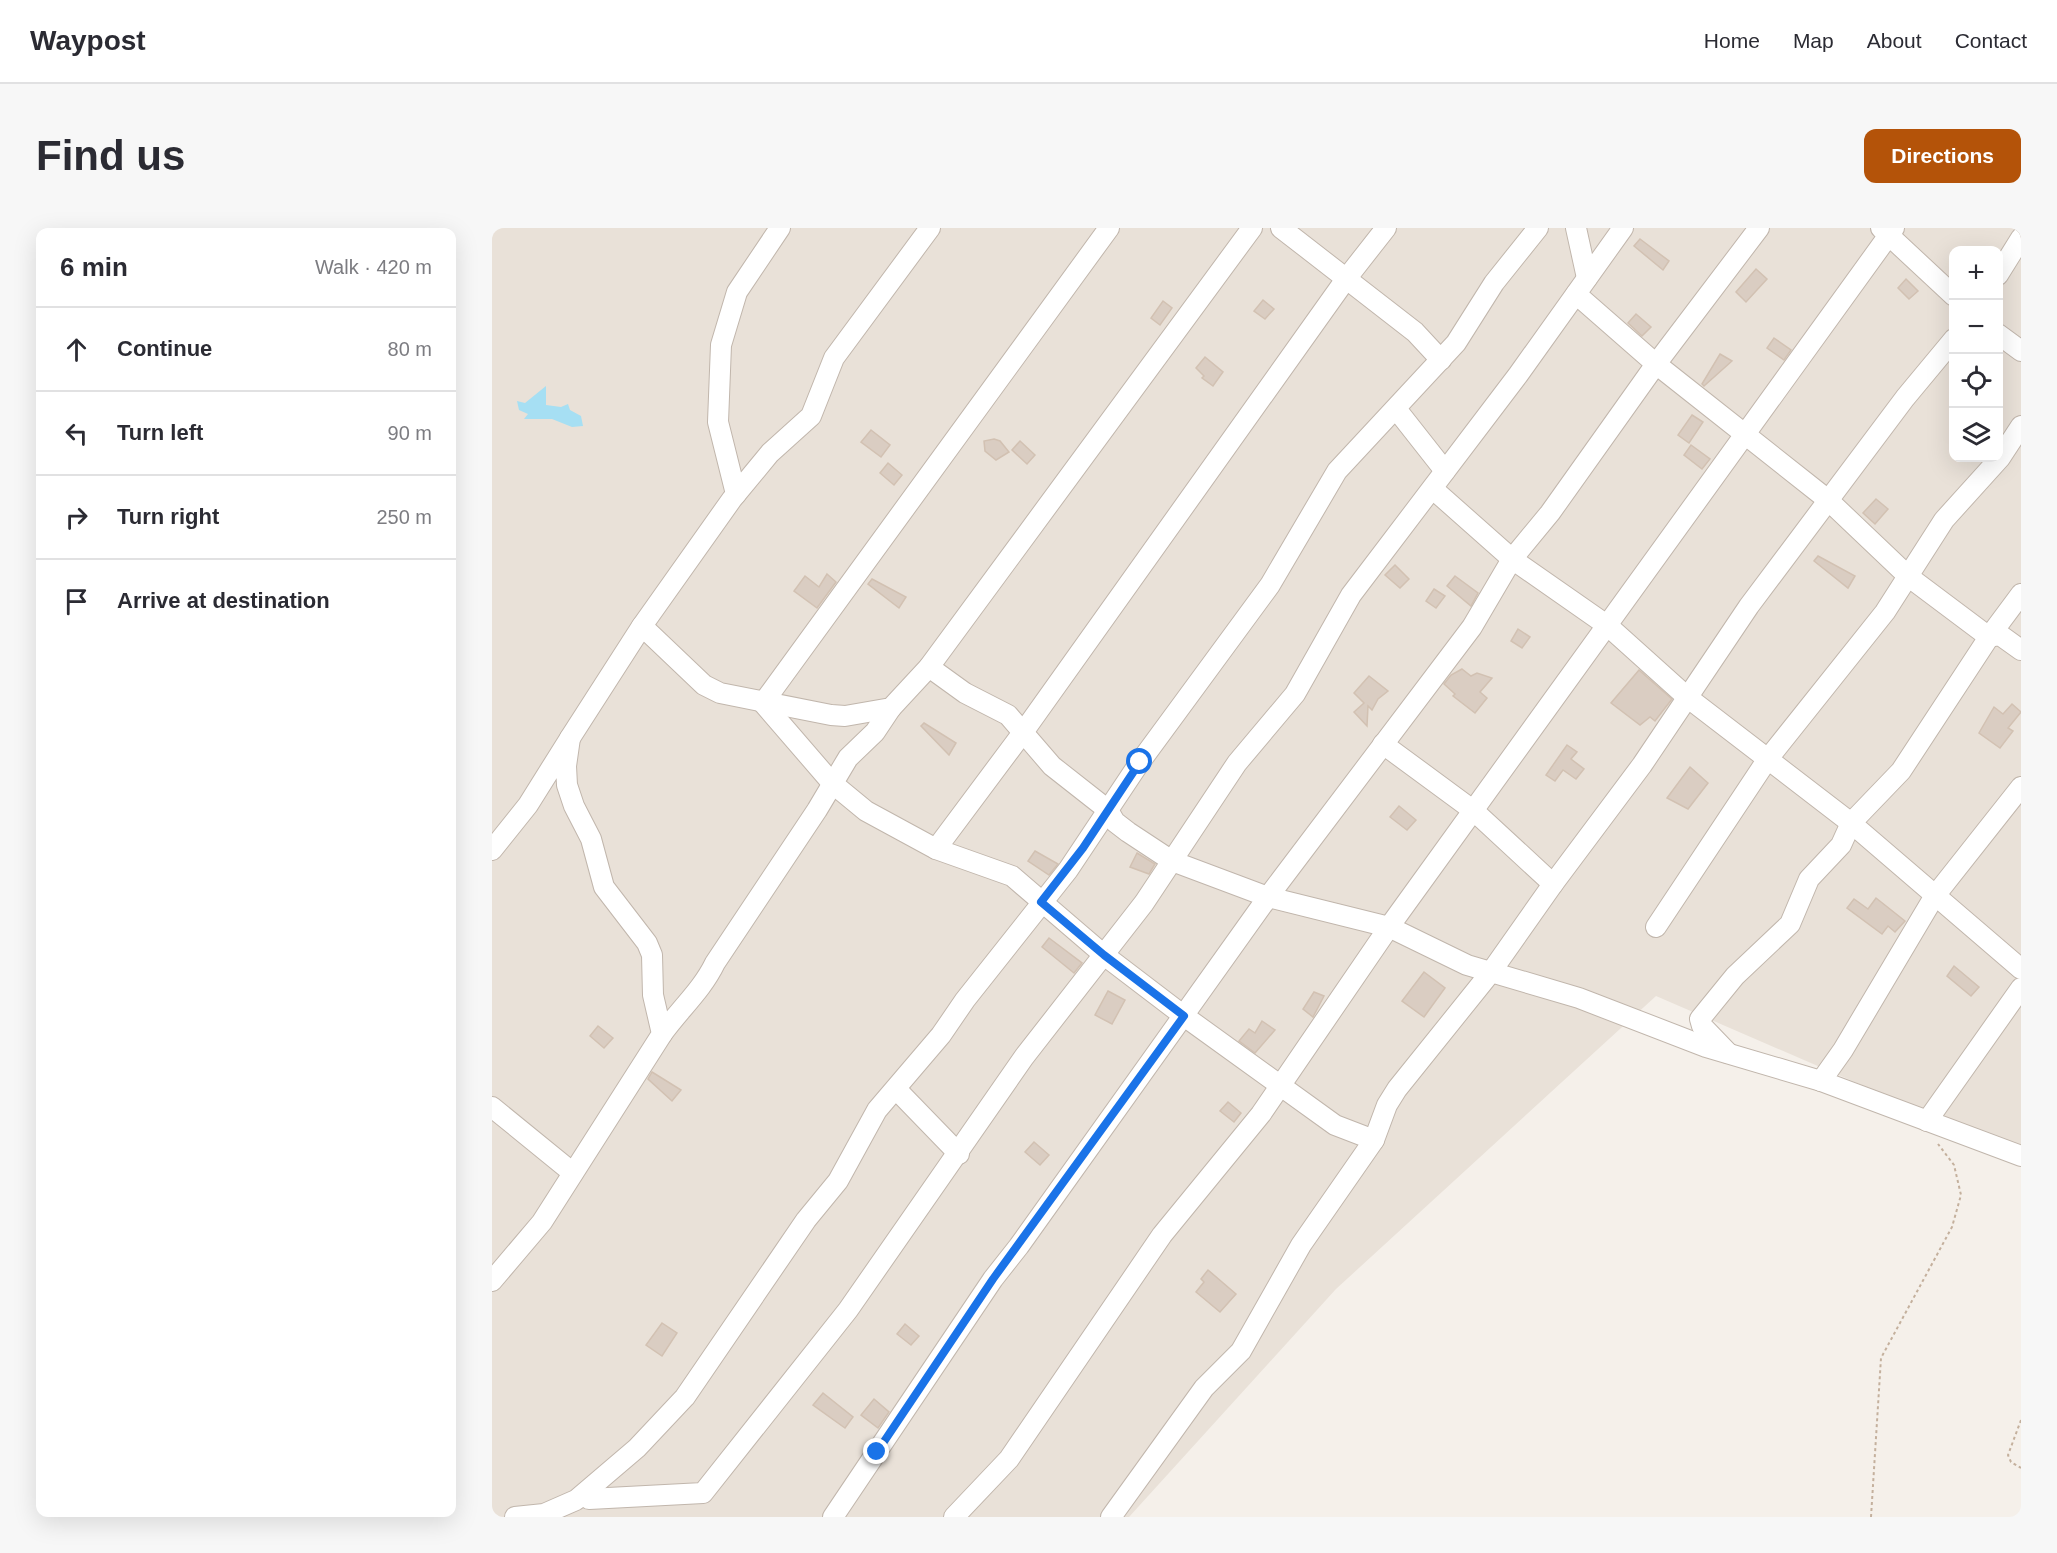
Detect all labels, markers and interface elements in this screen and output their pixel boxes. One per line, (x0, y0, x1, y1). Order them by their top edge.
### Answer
text: Waypost (30, 25, 146, 56)
text: Home (1704, 29, 1760, 52)
text: Map (1793, 29, 1834, 52)
text: About (1867, 29, 1922, 52)
text: Contact (1955, 29, 2027, 52)
button: Directions (1864, 129, 2021, 183)
text: Find us (36, 132, 185, 179)
map controls (1949, 246, 2003, 462)
button: + (1949, 246, 2003, 300)
text: 6 min (60, 252, 128, 282)
text: Walk · 420 m (315, 256, 432, 278)
button: − (1949, 300, 2003, 354)
icon: ahead (60, 333, 93, 366)
text: Continue (117, 336, 212, 361)
text: 80 m (388, 338, 432, 360)
button: locate (1949, 354, 2003, 408)
button: layers (1949, 408, 2003, 462)
icon: left (60, 417, 93, 450)
text: Turn left (117, 420, 203, 445)
text: 90 m (388, 422, 432, 444)
icon: right (60, 501, 93, 534)
text: Turn right (117, 504, 219, 529)
text: 250 m (376, 506, 432, 528)
icon: arrive (60, 585, 93, 618)
text: Arrive at destination (117, 588, 330, 613)
route start (1126, 748, 1152, 774)
route end (863, 1438, 889, 1464)

